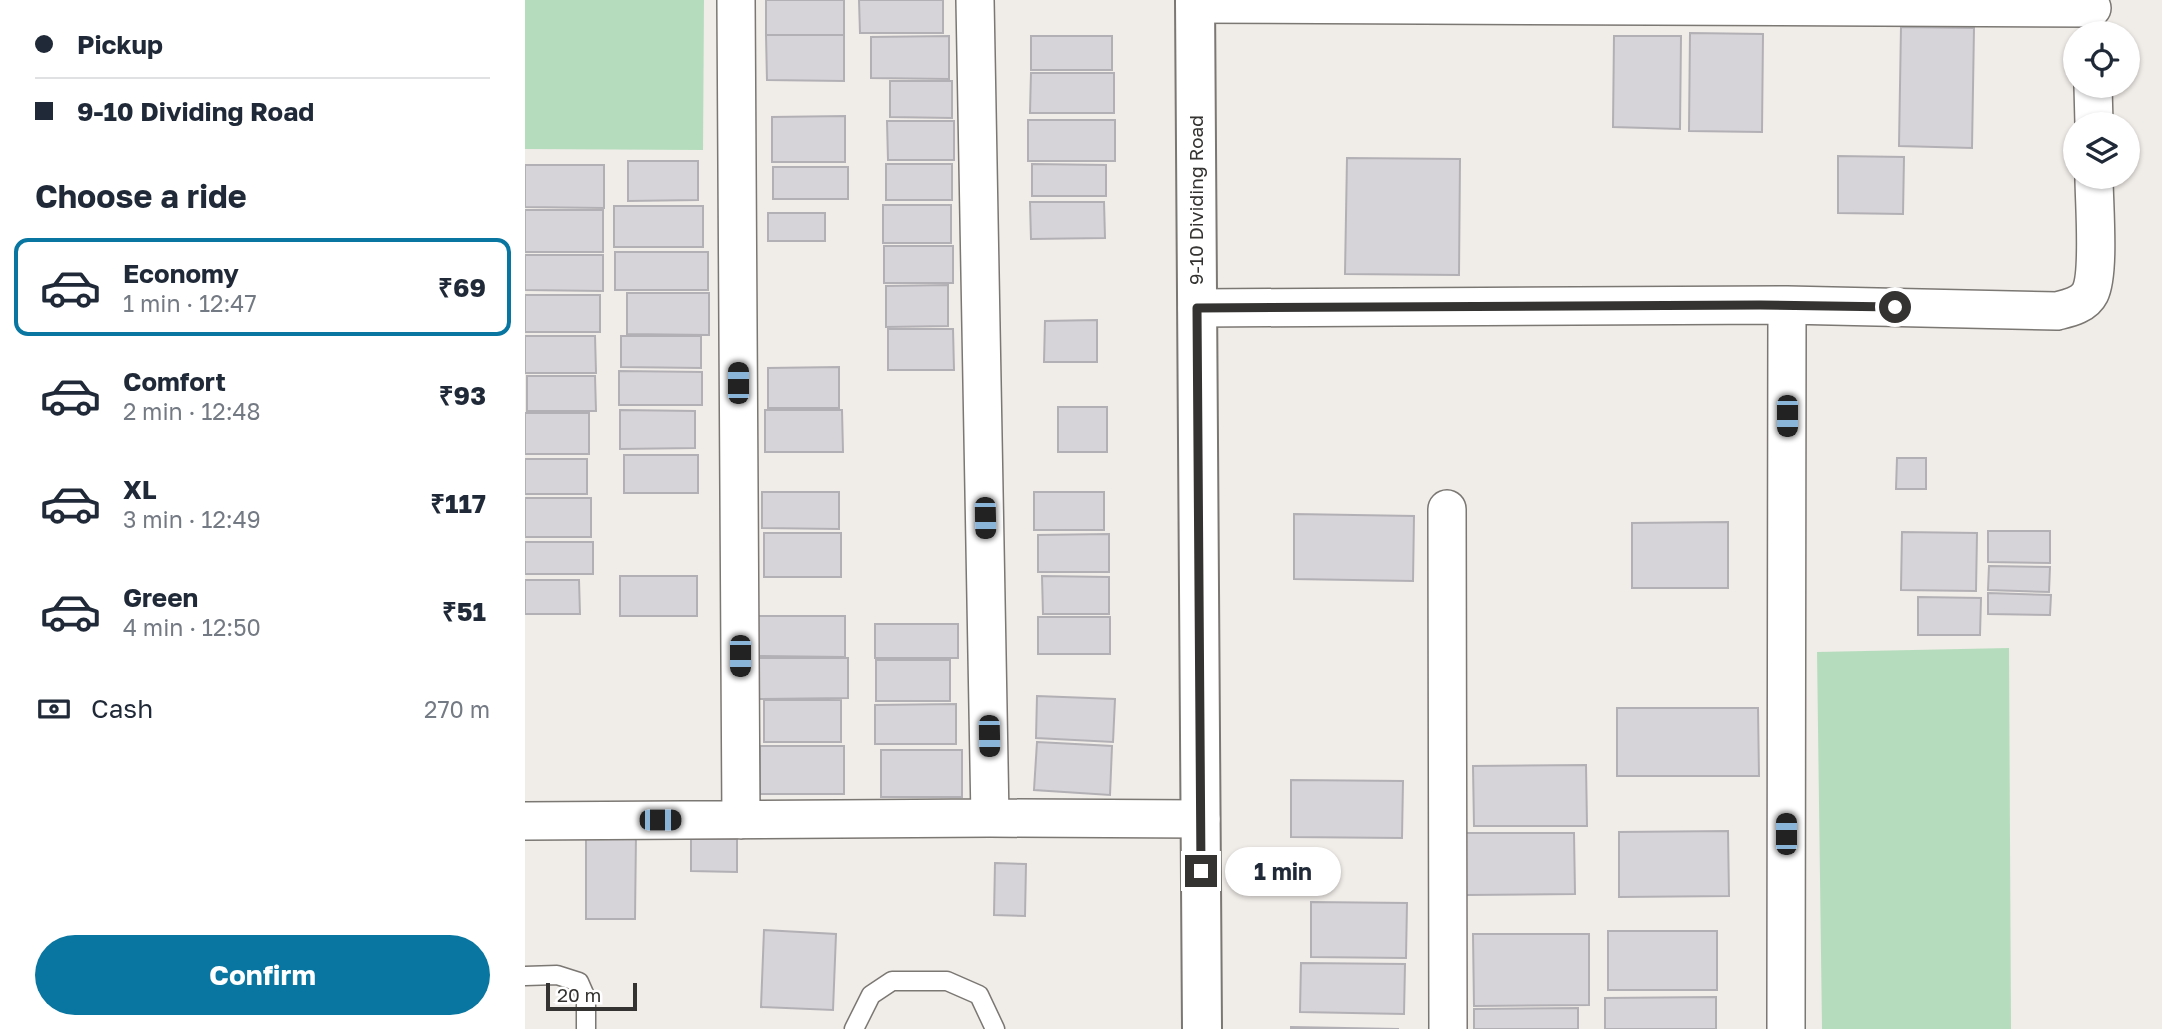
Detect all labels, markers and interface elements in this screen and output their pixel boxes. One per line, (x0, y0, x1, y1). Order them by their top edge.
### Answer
map controls (2063, 21, 2140, 189)
button: locate (2063, 21, 2140, 98)
text: Pickup (77, 29, 163, 60)
text: 9-10 Dividing Road (77, 96, 314, 127)
button: layers (2063, 112, 2140, 189)
street label: 9-10 Dividing Road (1184, 115, 1207, 285)
text: Choose a ride (35, 177, 247, 215)
icon: car (39, 256, 102, 319)
text: Economy (123, 258, 239, 289)
text: ₹69 (438, 272, 486, 303)
text: 1 min · 12:47 (123, 289, 257, 317)
route start (1879, 291, 1911, 323)
car (728, 362, 749, 404)
icon: car (39, 364, 102, 427)
text: Comfort (123, 366, 226, 397)
text: ₹93 (439, 380, 486, 411)
car (1777, 395, 1798, 437)
text: 2 min · 12:48 (123, 397, 261, 425)
icon: car (39, 472, 102, 535)
text: XL (123, 474, 157, 505)
text: ₹117 (430, 488, 486, 519)
car (975, 497, 996, 539)
text: 3 min · 12:49 (123, 505, 261, 533)
icon: car (39, 580, 102, 643)
text: Green (123, 582, 198, 613)
text: ₹51 (442, 596, 486, 627)
text: 4 min · 12:50 (123, 613, 261, 641)
car (730, 635, 751, 677)
icon: cash (35, 690, 73, 728)
text: Cash (91, 693, 153, 724)
text: 270 m (424, 695, 490, 723)
car (979, 715, 1000, 757)
car (640, 810, 682, 831)
car (1776, 813, 1797, 855)
callout: 1 min (1225, 846, 1341, 896)
route end (1185, 855, 1217, 887)
text: 1 min (1254, 857, 1312, 885)
button: Confirm (35, 935, 490, 1015)
scale bar (546, 980, 637, 1012)
text: 20 m (557, 983, 601, 1006)

